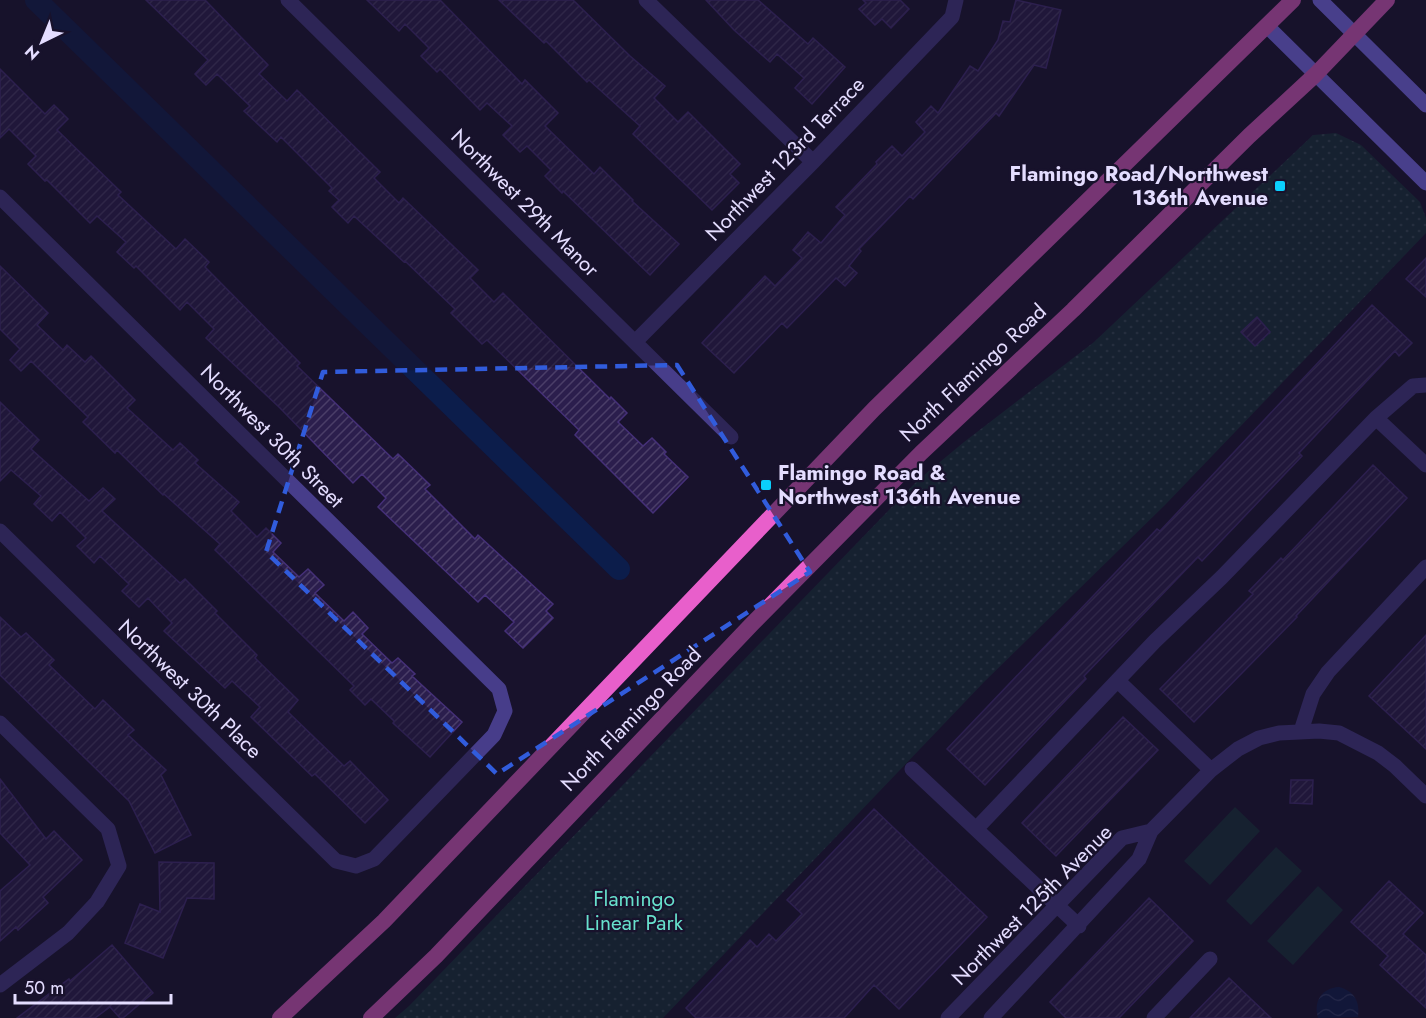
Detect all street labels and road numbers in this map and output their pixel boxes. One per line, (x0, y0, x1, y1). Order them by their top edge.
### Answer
street label: Northwest 123rd Terrace (699, 70, 872, 248)
street label: Northwest 29th Manor (444, 122, 606, 284)
street label: North Flamingo Road (893, 297, 1053, 449)
street label: Northwest 30th Street (194, 358, 350, 514)
street label: Northwest 30th Place (112, 612, 269, 766)
street label: North Flamingo Road (554, 640, 708, 798)
street label: Northwest 125th Avenue (945, 818, 1119, 992)

